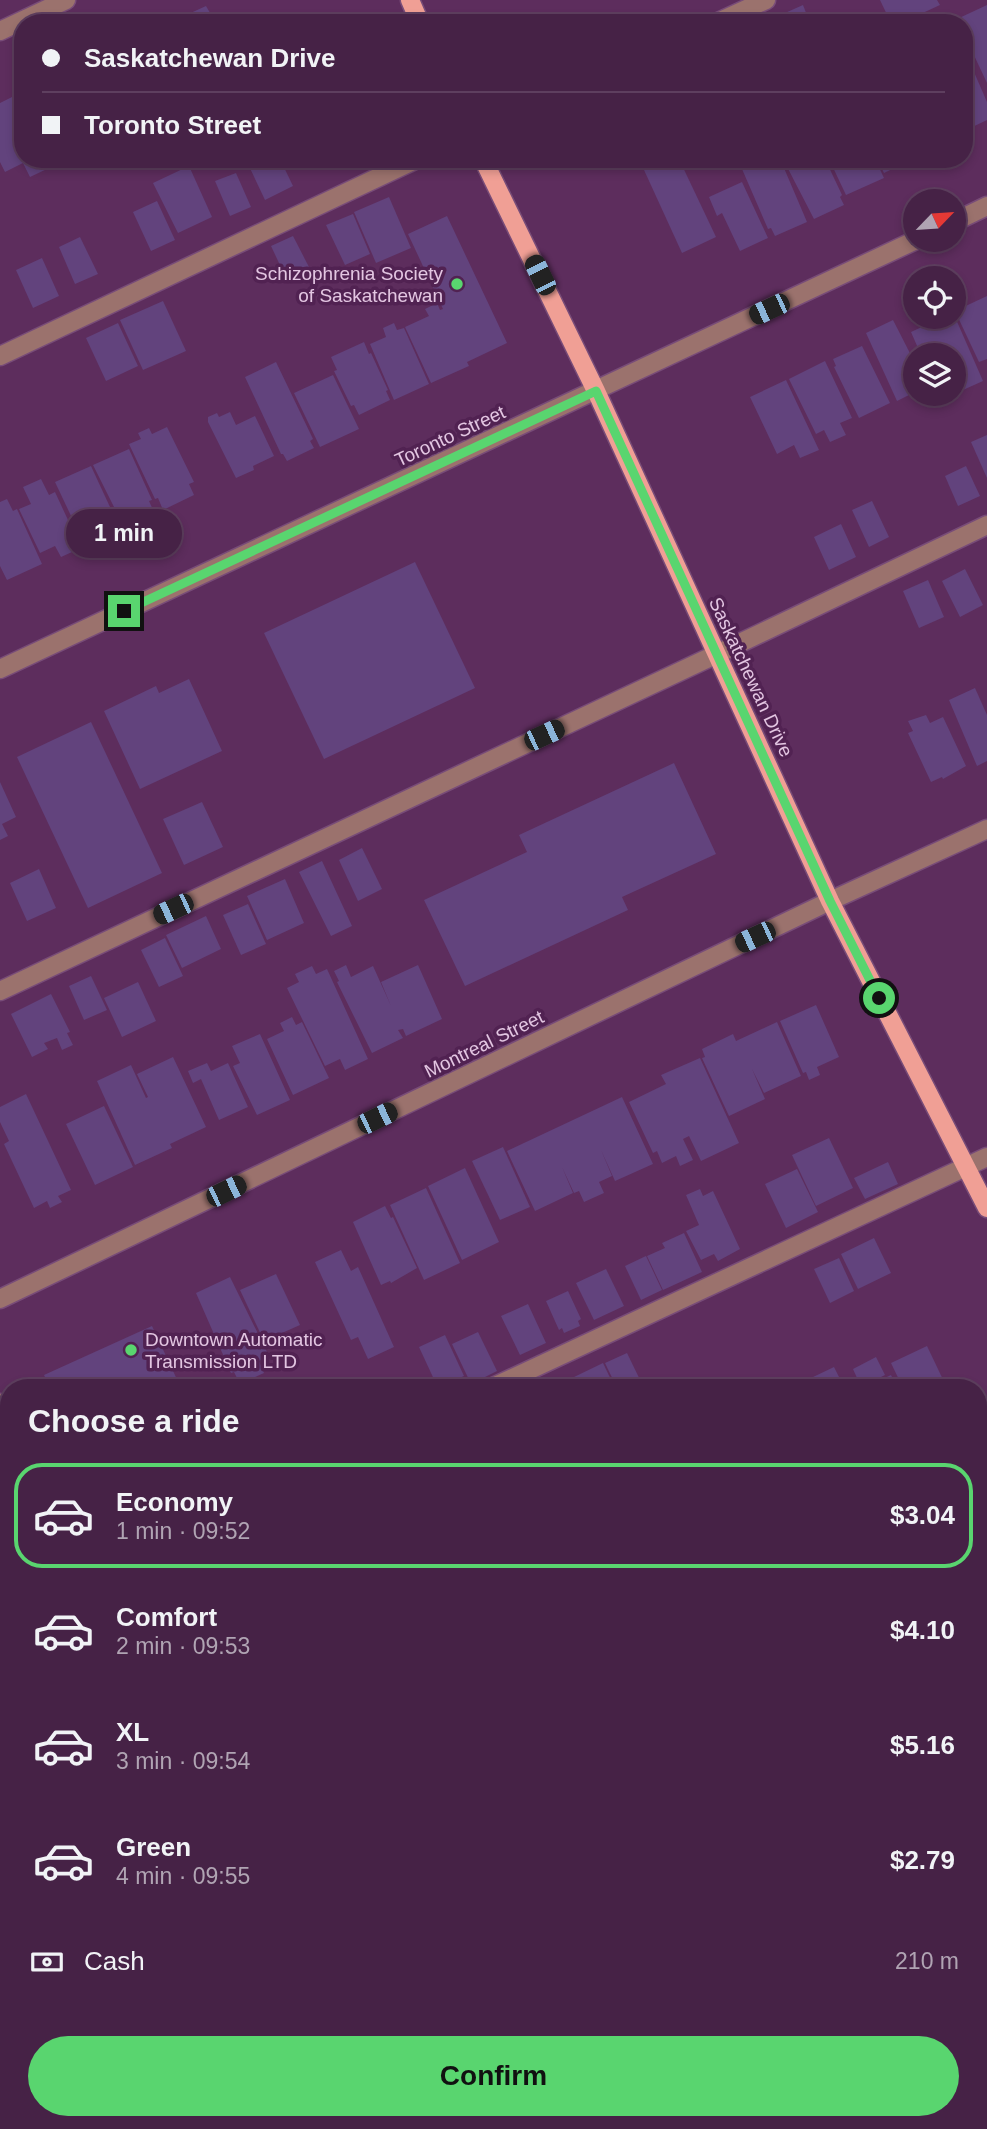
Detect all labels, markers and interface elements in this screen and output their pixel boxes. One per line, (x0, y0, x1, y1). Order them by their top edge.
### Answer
text: Saskatchewan Drive (84, 43, 335, 73)
text: Toronto Street (84, 110, 261, 140)
north arrow (903, 189, 966, 252)
map controls (903, 189, 966, 406)
car (522, 252, 559, 298)
place label: Schizophrenia Society of Saskatchewan (255, 263, 443, 306)
button: locate (903, 266, 966, 329)
marker: Schizophrenia Society of Saskatchewan (449, 276, 465, 292)
car (746, 291, 793, 327)
button: layers (903, 343, 966, 406)
street label: Toronto Street (391, 401, 509, 471)
callout: 1 min (66, 510, 182, 558)
text: 1 min (94, 520, 154, 546)
street label: Saskatchewan Drive (705, 594, 797, 760)
route end (108, 595, 140, 627)
car (521, 717, 568, 753)
car (150, 891, 197, 927)
car (732, 919, 779, 955)
route start (863, 982, 895, 1014)
street label: Montreal Street (421, 1006, 548, 1082)
car (354, 1099, 401, 1137)
car (203, 1172, 250, 1210)
place label: Downtown Automatic Transmission LTD (145, 1329, 322, 1372)
marker: Downtown Automatic Transmission LTD (123, 1342, 139, 1358)
text: Choose a ride (28, 1403, 240, 1439)
icon: car (32, 1484, 95, 1547)
text: Economy (116, 1487, 233, 1517)
text: $3.04 (890, 1500, 955, 1530)
text: 1 min · 09:52 (116, 1518, 250, 1544)
icon: car (32, 1599, 95, 1662)
text: Comfort (116, 1602, 217, 1632)
text: $4.10 (890, 1615, 955, 1645)
text: 2 min · 09:53 (116, 1633, 250, 1659)
icon: car (32, 1714, 95, 1777)
text: XL (116, 1717, 149, 1747)
text: $5.16 (890, 1730, 955, 1760)
text: 3 min · 09:54 (116, 1748, 250, 1774)
icon: car (32, 1829, 95, 1892)
text: Green (116, 1832, 191, 1862)
text: $2.79 (890, 1845, 955, 1875)
text: 4 min · 09:55 (116, 1863, 250, 1889)
icon: cash (28, 1943, 66, 1981)
text: Cash (84, 1946, 145, 1976)
text: 210 m (895, 1948, 959, 1974)
button: Confirm (28, 2036, 959, 2116)

